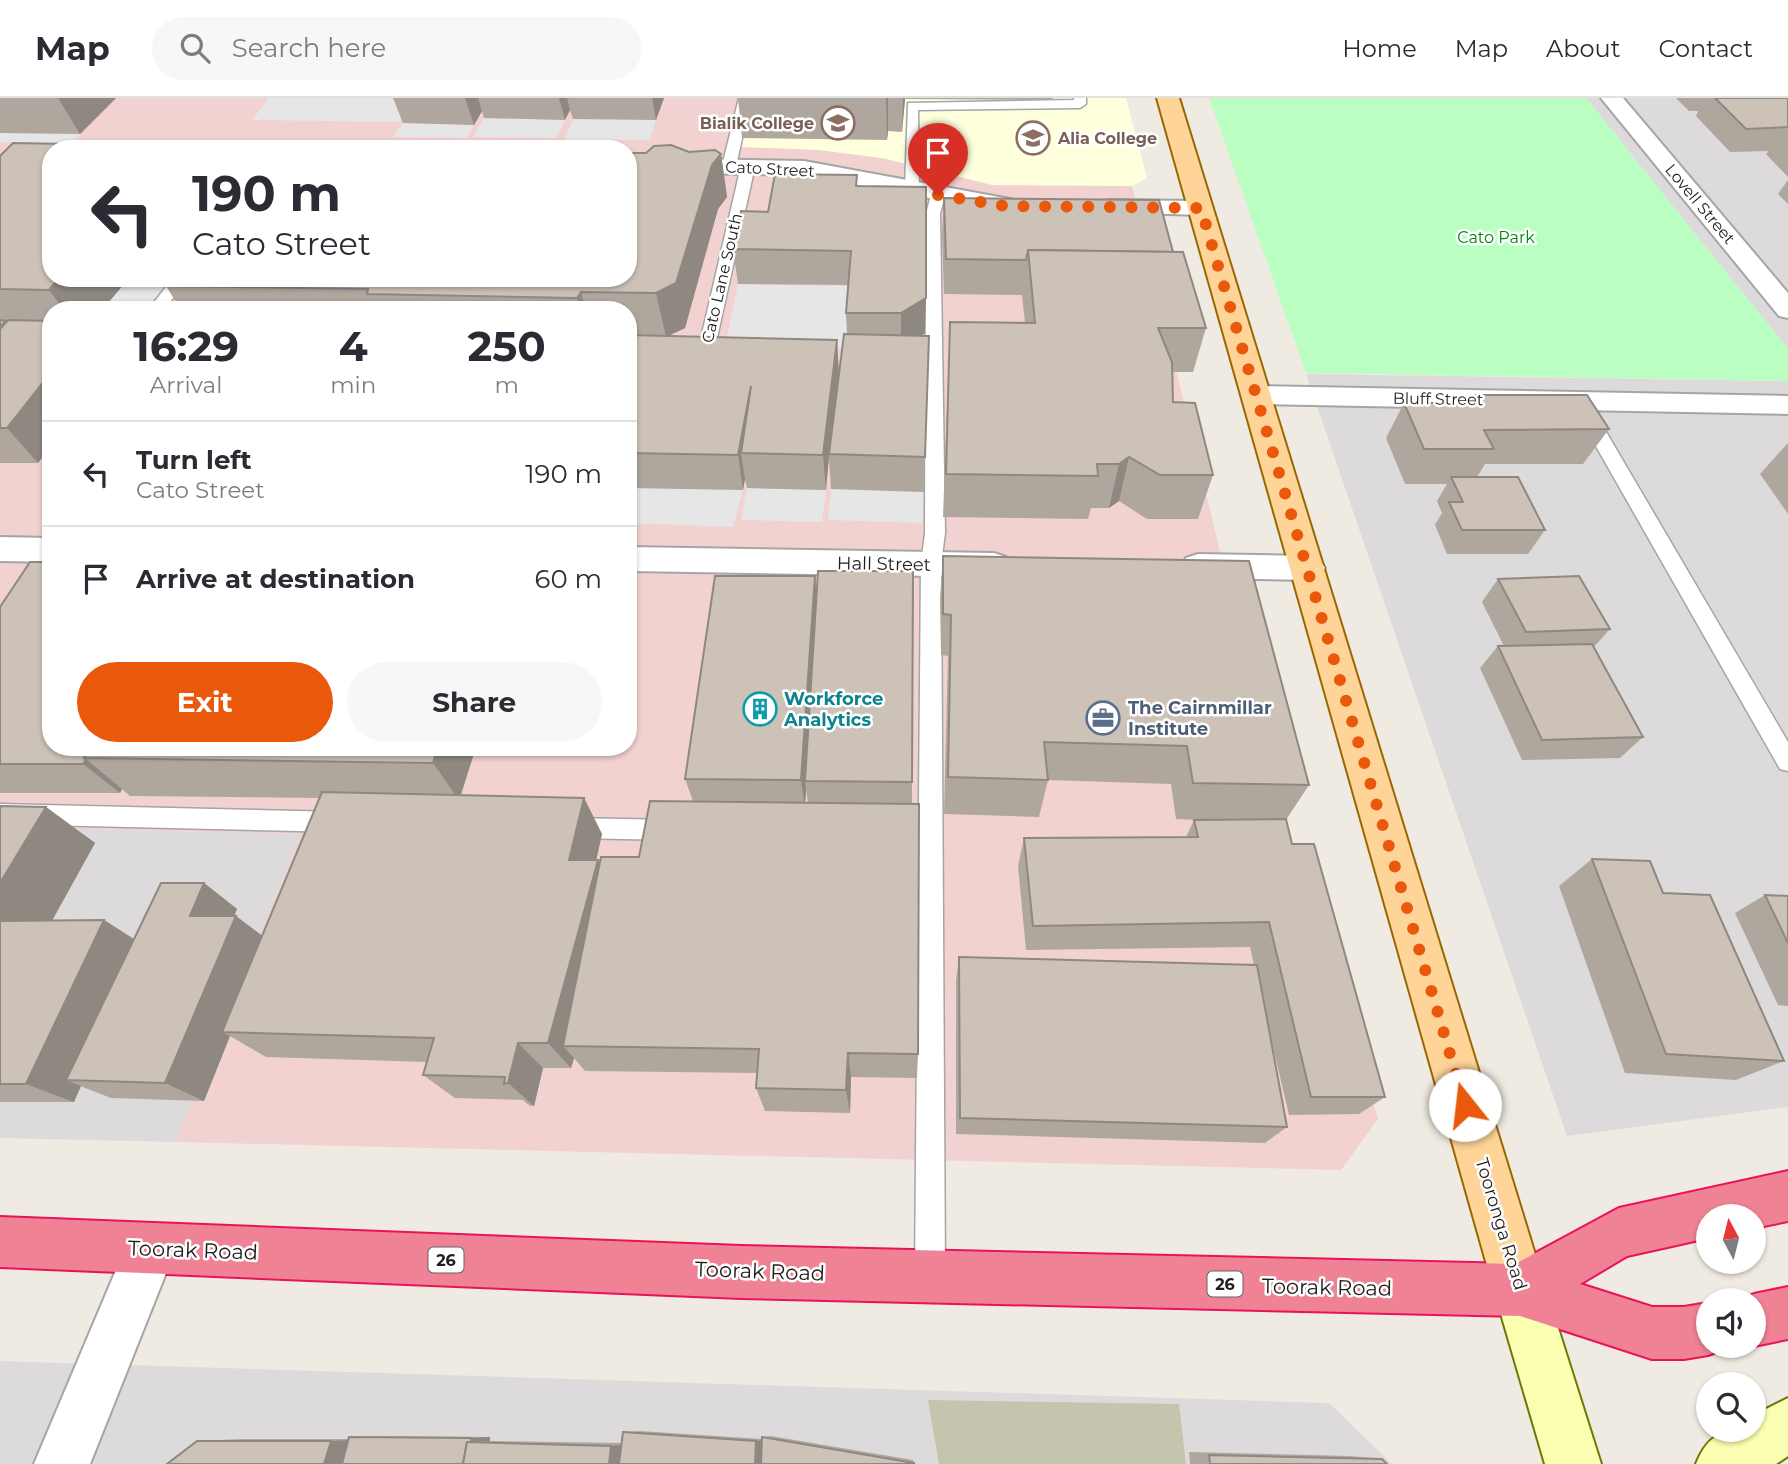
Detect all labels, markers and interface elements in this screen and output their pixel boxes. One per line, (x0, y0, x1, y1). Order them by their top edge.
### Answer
search box (152, 17, 642, 80)
text: Map (35, 28, 110, 68)
icon: search (176, 29, 214, 67)
text: Search here (232, 32, 386, 64)
text: Home (1342, 34, 1417, 63)
text: Map (1455, 34, 1508, 63)
text: About (1546, 34, 1620, 63)
text: Contact (1658, 34, 1753, 63)
school or university icon: Bialik College (819, 104, 857, 142)
place label: Bialik College (700, 114, 814, 133)
school or university icon: Alia College (1014, 119, 1052, 157)
pin (908, 123, 968, 195)
place label: Alia College (1057, 129, 1157, 148)
icon: arrive (919, 134, 957, 172)
street label: Cato Street (725, 157, 816, 181)
street label: Lovell Street (1661, 160, 1739, 248)
text: 190 m (192, 164, 341, 223)
icon: left (77, 168, 168, 259)
street label: Cato Lane South (698, 211, 746, 345)
text: Cato Street (192, 224, 371, 263)
park label: Cato Park (1457, 228, 1535, 247)
text: 16:29 (133, 320, 239, 372)
text: 4 (339, 320, 368, 372)
text: 250 (467, 320, 546, 372)
text: Arrival (150, 371, 222, 399)
text: min (330, 371, 376, 399)
text: m (494, 371, 519, 399)
street label: Bluff Street (1393, 389, 1484, 409)
text: Turn left (136, 444, 252, 476)
icon: left (77, 455, 115, 493)
text: 190 m (525, 458, 602, 490)
text: Cato Street (136, 476, 265, 504)
street label: Hall Street (837, 552, 931, 576)
icon: arrive (77, 560, 115, 598)
text: Arrive at destination (136, 563, 415, 595)
text: 60 m (535, 563, 602, 595)
button: Exit (77, 662, 333, 742)
button: Share (347, 662, 602, 742)
place label: Workforce Analytics (783, 688, 883, 731)
building icon: Workforce Analytics (741, 690, 779, 728)
place label: The Cairnmillar Institute (1128, 697, 1272, 740)
office icon: The Cairnmillar Institute (1084, 699, 1122, 737)
position arrow (1428, 1068, 1502, 1142)
street label: Tooronga Road (1470, 1155, 1532, 1293)
north arrow (1696, 1204, 1766, 1274)
map controls (1696, 1204, 1766, 1442)
street label: Toorak Road (128, 1235, 258, 1265)
road number: 26 (428, 1248, 464, 1272)
street label: Toorak Road (695, 1256, 825, 1286)
road number: 26 (1208, 1272, 1242, 1296)
street label: Toorak Road (1262, 1273, 1392, 1301)
button: sound (1696, 1288, 1766, 1358)
button: search (1696, 1372, 1766, 1442)

